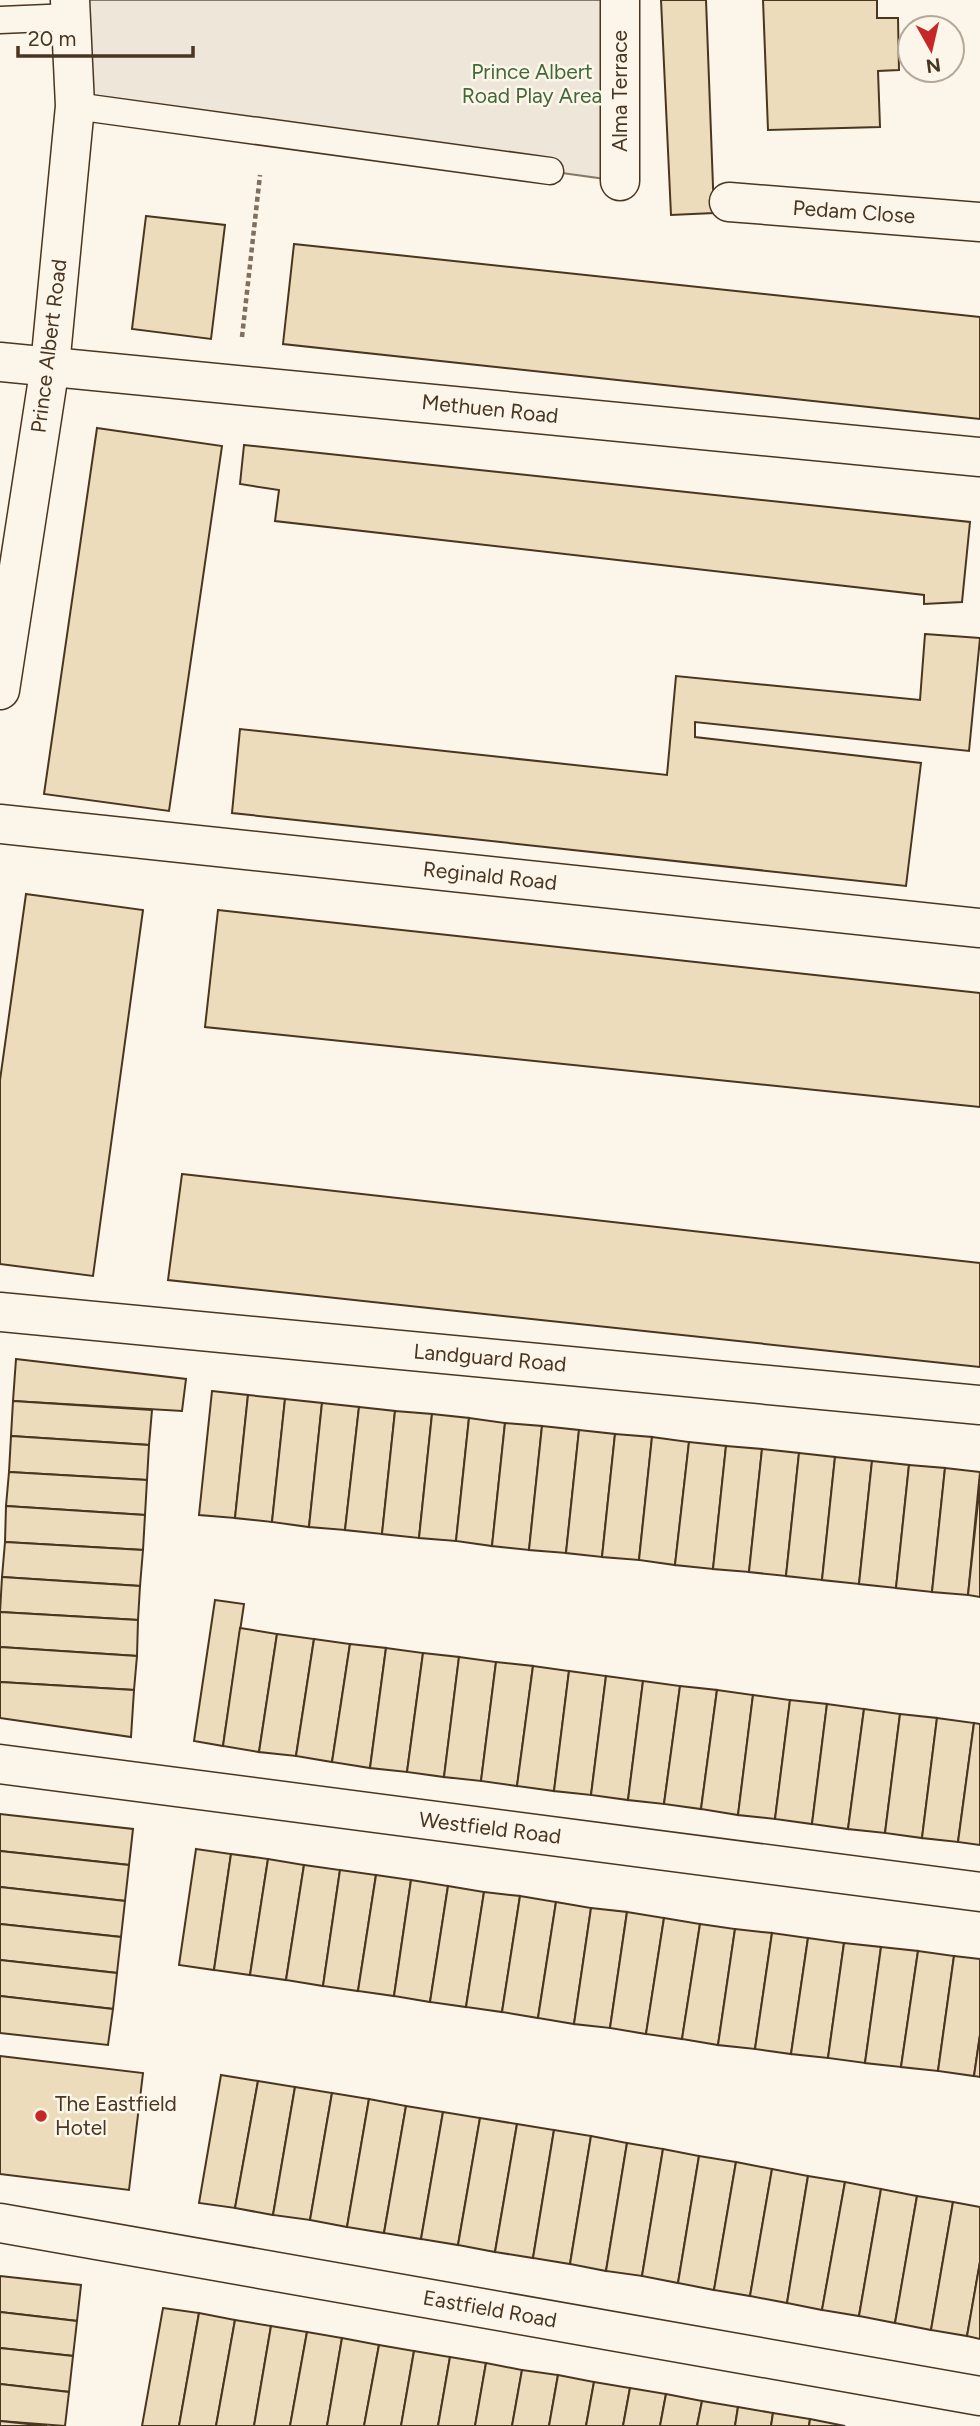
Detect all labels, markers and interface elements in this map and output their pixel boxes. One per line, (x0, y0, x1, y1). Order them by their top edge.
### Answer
scale bar (18, 14, 192, 58)
north arrow (896, 14, 966, 84)
text: 20 m (28, 26, 76, 51)
street label: Alma Terrace (607, 30, 632, 152)
text: N (924, 53, 942, 78)
park label: Prince Albert Road Play Area (462, 59, 602, 108)
street label: Pedam Close (792, 195, 916, 228)
street label: Prince Albert Road (25, 258, 72, 434)
street label: Methuen Road (420, 389, 560, 428)
street label: Reginald Road (422, 856, 558, 895)
street label: Landguard Road (413, 1338, 568, 1377)
street label: Westfield Road (418, 1806, 563, 1849)
place label: The Eastfield Hotel (55, 2091, 177, 2140)
marker: The Eastfield Hotel (33, 2108, 49, 2124)
street label: Eastfield Road (421, 2284, 559, 2333)

